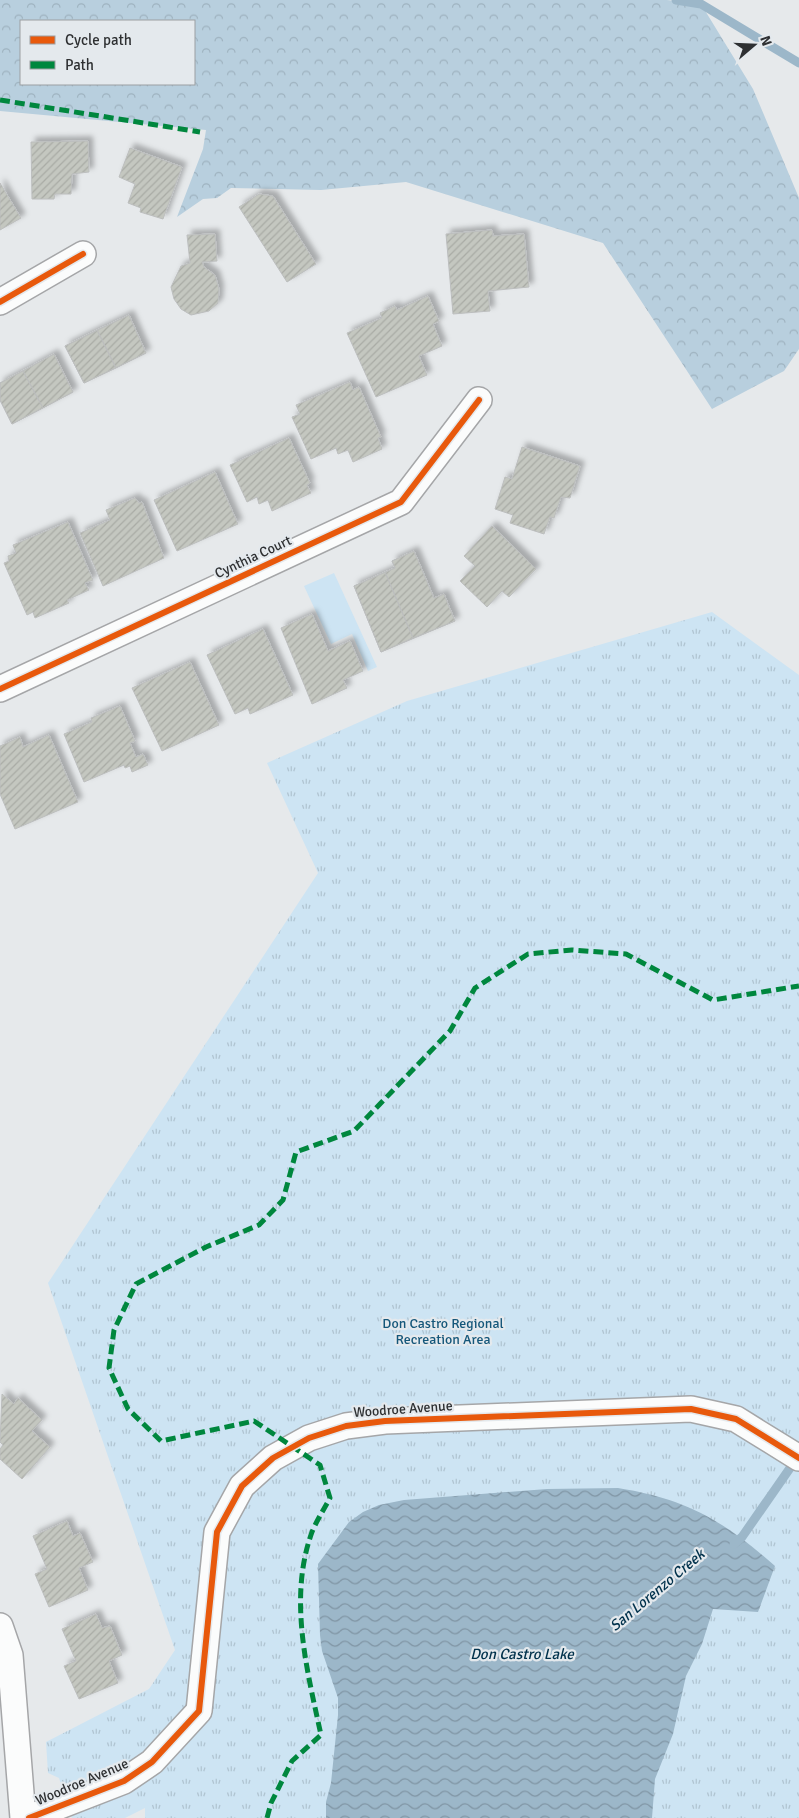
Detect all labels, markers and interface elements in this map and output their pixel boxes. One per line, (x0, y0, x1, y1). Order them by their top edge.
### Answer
legend (20, 20, 195, 85)
north arrow (729, 20, 779, 70)
text: Cycle path (65, 31, 132, 49)
text: N (756, 34, 775, 48)
text: Path (65, 56, 94, 74)
street label: Cynthia Court (212, 532, 294, 582)
park label: Don Castro Regional Recreation Area (382, 1315, 504, 1348)
street label: Woodroe Avenue (353, 1397, 453, 1421)
water label: San Lorenzo Creek (606, 1544, 709, 1635)
water label: Don Castro Lake (470, 1645, 575, 1663)
street label: Woodroe Avenue (33, 1755, 131, 1809)

